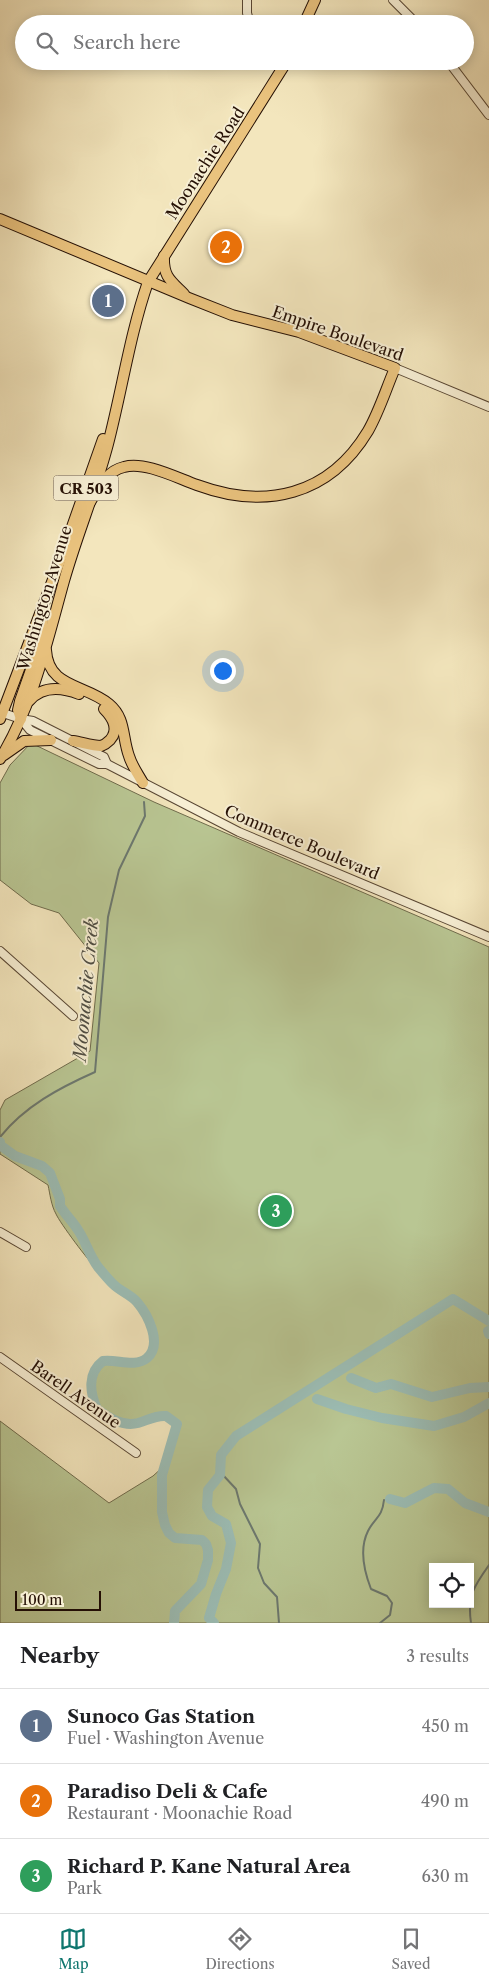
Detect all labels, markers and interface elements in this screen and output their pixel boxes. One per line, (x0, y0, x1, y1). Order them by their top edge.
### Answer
search box (15, 15, 474, 70)
icon: search (33, 29, 61, 57)
text: Search here (73, 31, 181, 54)
street label: Moonachie Road (161, 103, 249, 223)
pin: 2 (210, 228, 242, 266)
pin: 1 (92, 282, 124, 320)
street label: Empire Boulevard (270, 301, 407, 365)
road number: CR 503 (54, 476, 118, 500)
street label: Washington Avenue (12, 523, 76, 674)
your location (210, 658, 236, 684)
street label: Commerce Boulevard (222, 800, 383, 884)
water label: Moonachie Creek (69, 917, 103, 1064)
pin: 3 (260, 1192, 292, 1230)
street label: Barell Avenue (27, 1356, 125, 1432)
map controls (429, 1563, 474, 1608)
button: locate (429, 1563, 474, 1608)
scale bar (15, 1588, 101, 1611)
text: 100 m (22, 1591, 62, 1609)
text: Nearby (20, 1643, 99, 1668)
text: 3 results (406, 1646, 469, 1666)
text: Sunoco Gas Station (67, 1705, 255, 1728)
text: 1 (32, 1716, 40, 1736)
text: 450 m (422, 1716, 469, 1736)
text: Fuel · Washington Avenue (67, 1728, 264, 1748)
text: Paradiso Deli & Cafe (67, 1780, 268, 1803)
text: 2 (31, 1791, 41, 1811)
text: 490 m (421, 1791, 469, 1811)
text: Restaurant · Moonachie Road (67, 1803, 292, 1823)
text: Richard P. Kane Natural Area (67, 1855, 351, 1878)
text: 3 (31, 1866, 41, 1886)
text: 630 m (422, 1866, 469, 1886)
text: Park (67, 1878, 102, 1898)
tab: Map (58, 1925, 89, 1973)
tab: Directions (205, 1925, 275, 1973)
tab: Saved (392, 1925, 430, 1973)

